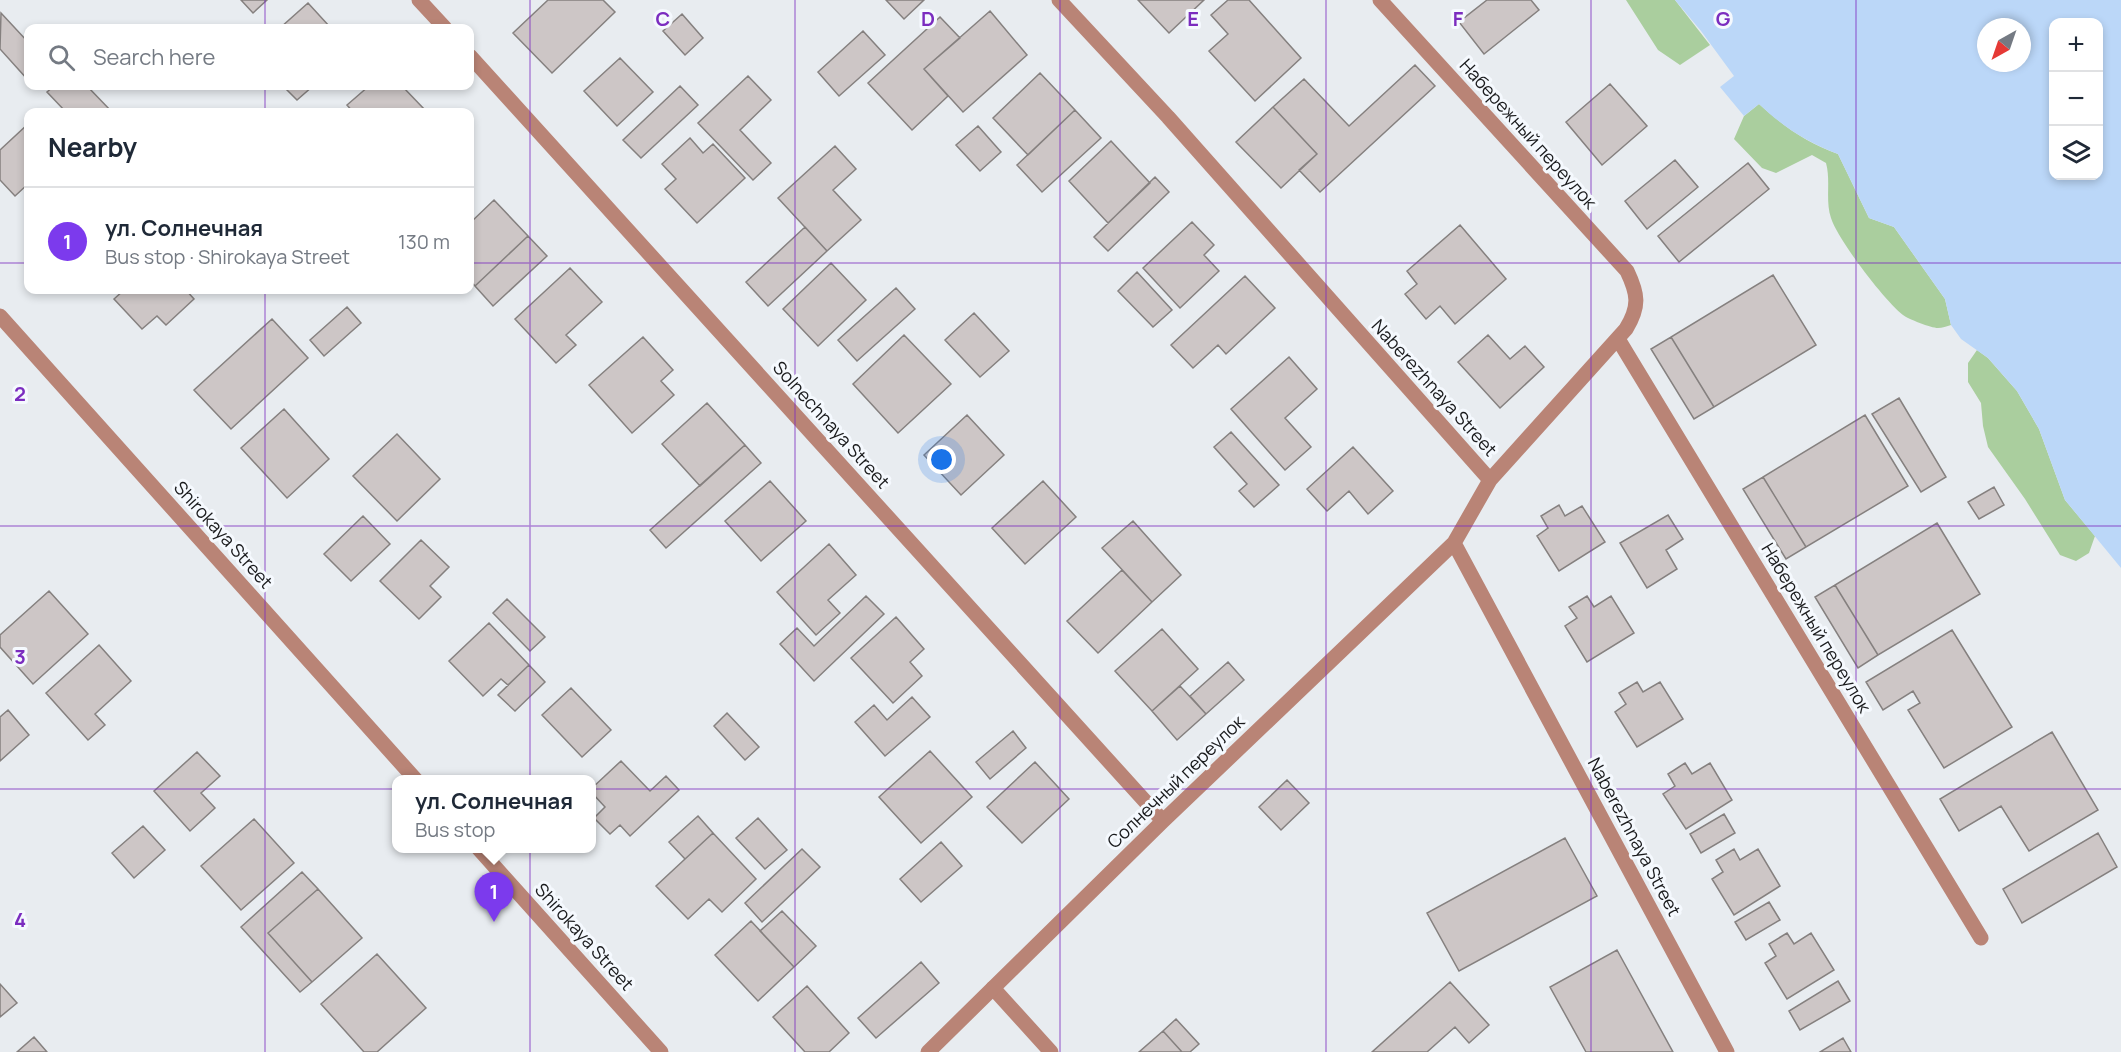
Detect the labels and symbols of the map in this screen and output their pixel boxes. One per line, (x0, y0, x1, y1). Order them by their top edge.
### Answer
text: C (656, 5, 670, 32)
text: D (921, 5, 935, 32)
text: E (1187, 5, 1199, 32)
text: F (1453, 5, 1464, 32)
text: G (1716, 5, 1731, 32)
north arrow (1977, 18, 2031, 72)
street label: Набережный переулок (1455, 53, 1603, 214)
street label: Naberezhnaya Street (1367, 314, 1503, 461)
street label: Solnechnaya Street (768, 356, 895, 493)
text: 2 (14, 380, 26, 407)
your location (927, 445, 956, 474)
street label: Shirokaya Street (169, 475, 278, 593)
street label: Набережный переулок (1757, 538, 1878, 718)
text: 3 (14, 643, 26, 670)
street label: Солнечный переулок (1101, 709, 1250, 853)
street label: Naberezhnaya Street (1583, 753, 1687, 920)
pin: 1 (474, 872, 514, 922)
street label: Shirokaya Street (530, 877, 639, 995)
text: 4 (14, 906, 26, 933)

